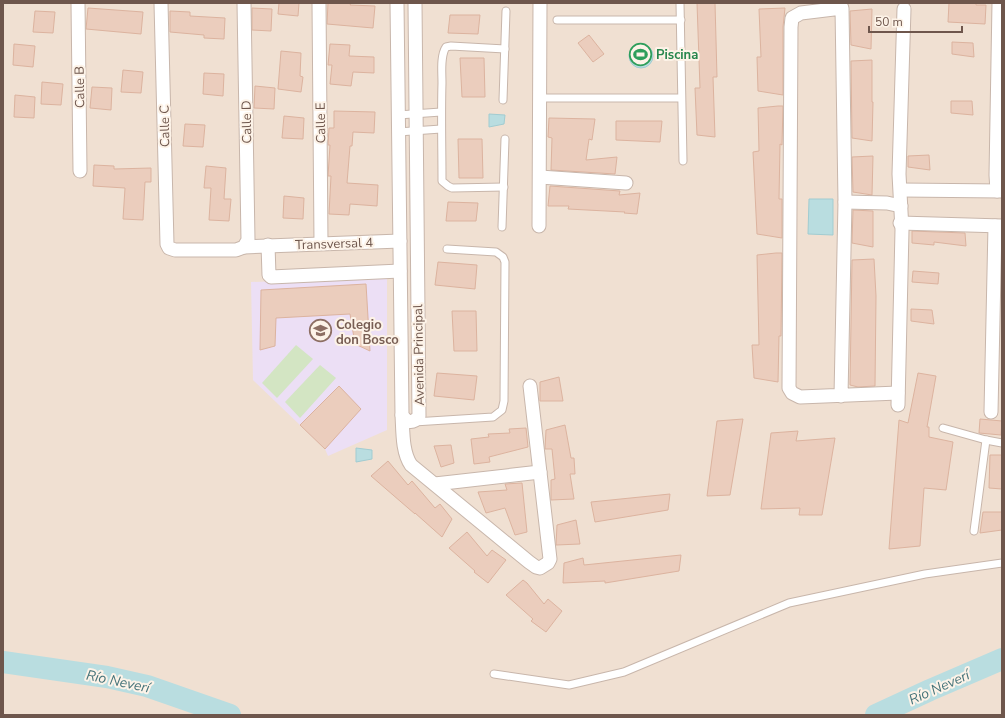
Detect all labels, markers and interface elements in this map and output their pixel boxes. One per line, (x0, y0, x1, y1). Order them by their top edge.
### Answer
scale bar (869, 8, 962, 34)
text: 50 m (875, 14, 903, 30)
sports icon: Piscina (628, 41, 654, 67)
place label: Piscina (656, 46, 698, 64)
street label: Calle B (71, 66, 89, 108)
street label: Calle D (238, 100, 256, 144)
street label: Calle E (312, 102, 330, 144)
street label: Calle C (156, 105, 174, 147)
street label: Transversal 4 (295, 234, 374, 254)
street label: Avenida Principal (409, 304, 429, 406)
place label: Colegio don Bosco (336, 316, 399, 349)
school or university icon: Colegio don Bosco (307, 318, 333, 344)
water label: Río Neverí (84, 665, 154, 698)
water label: Río Neverí (906, 665, 975, 709)

